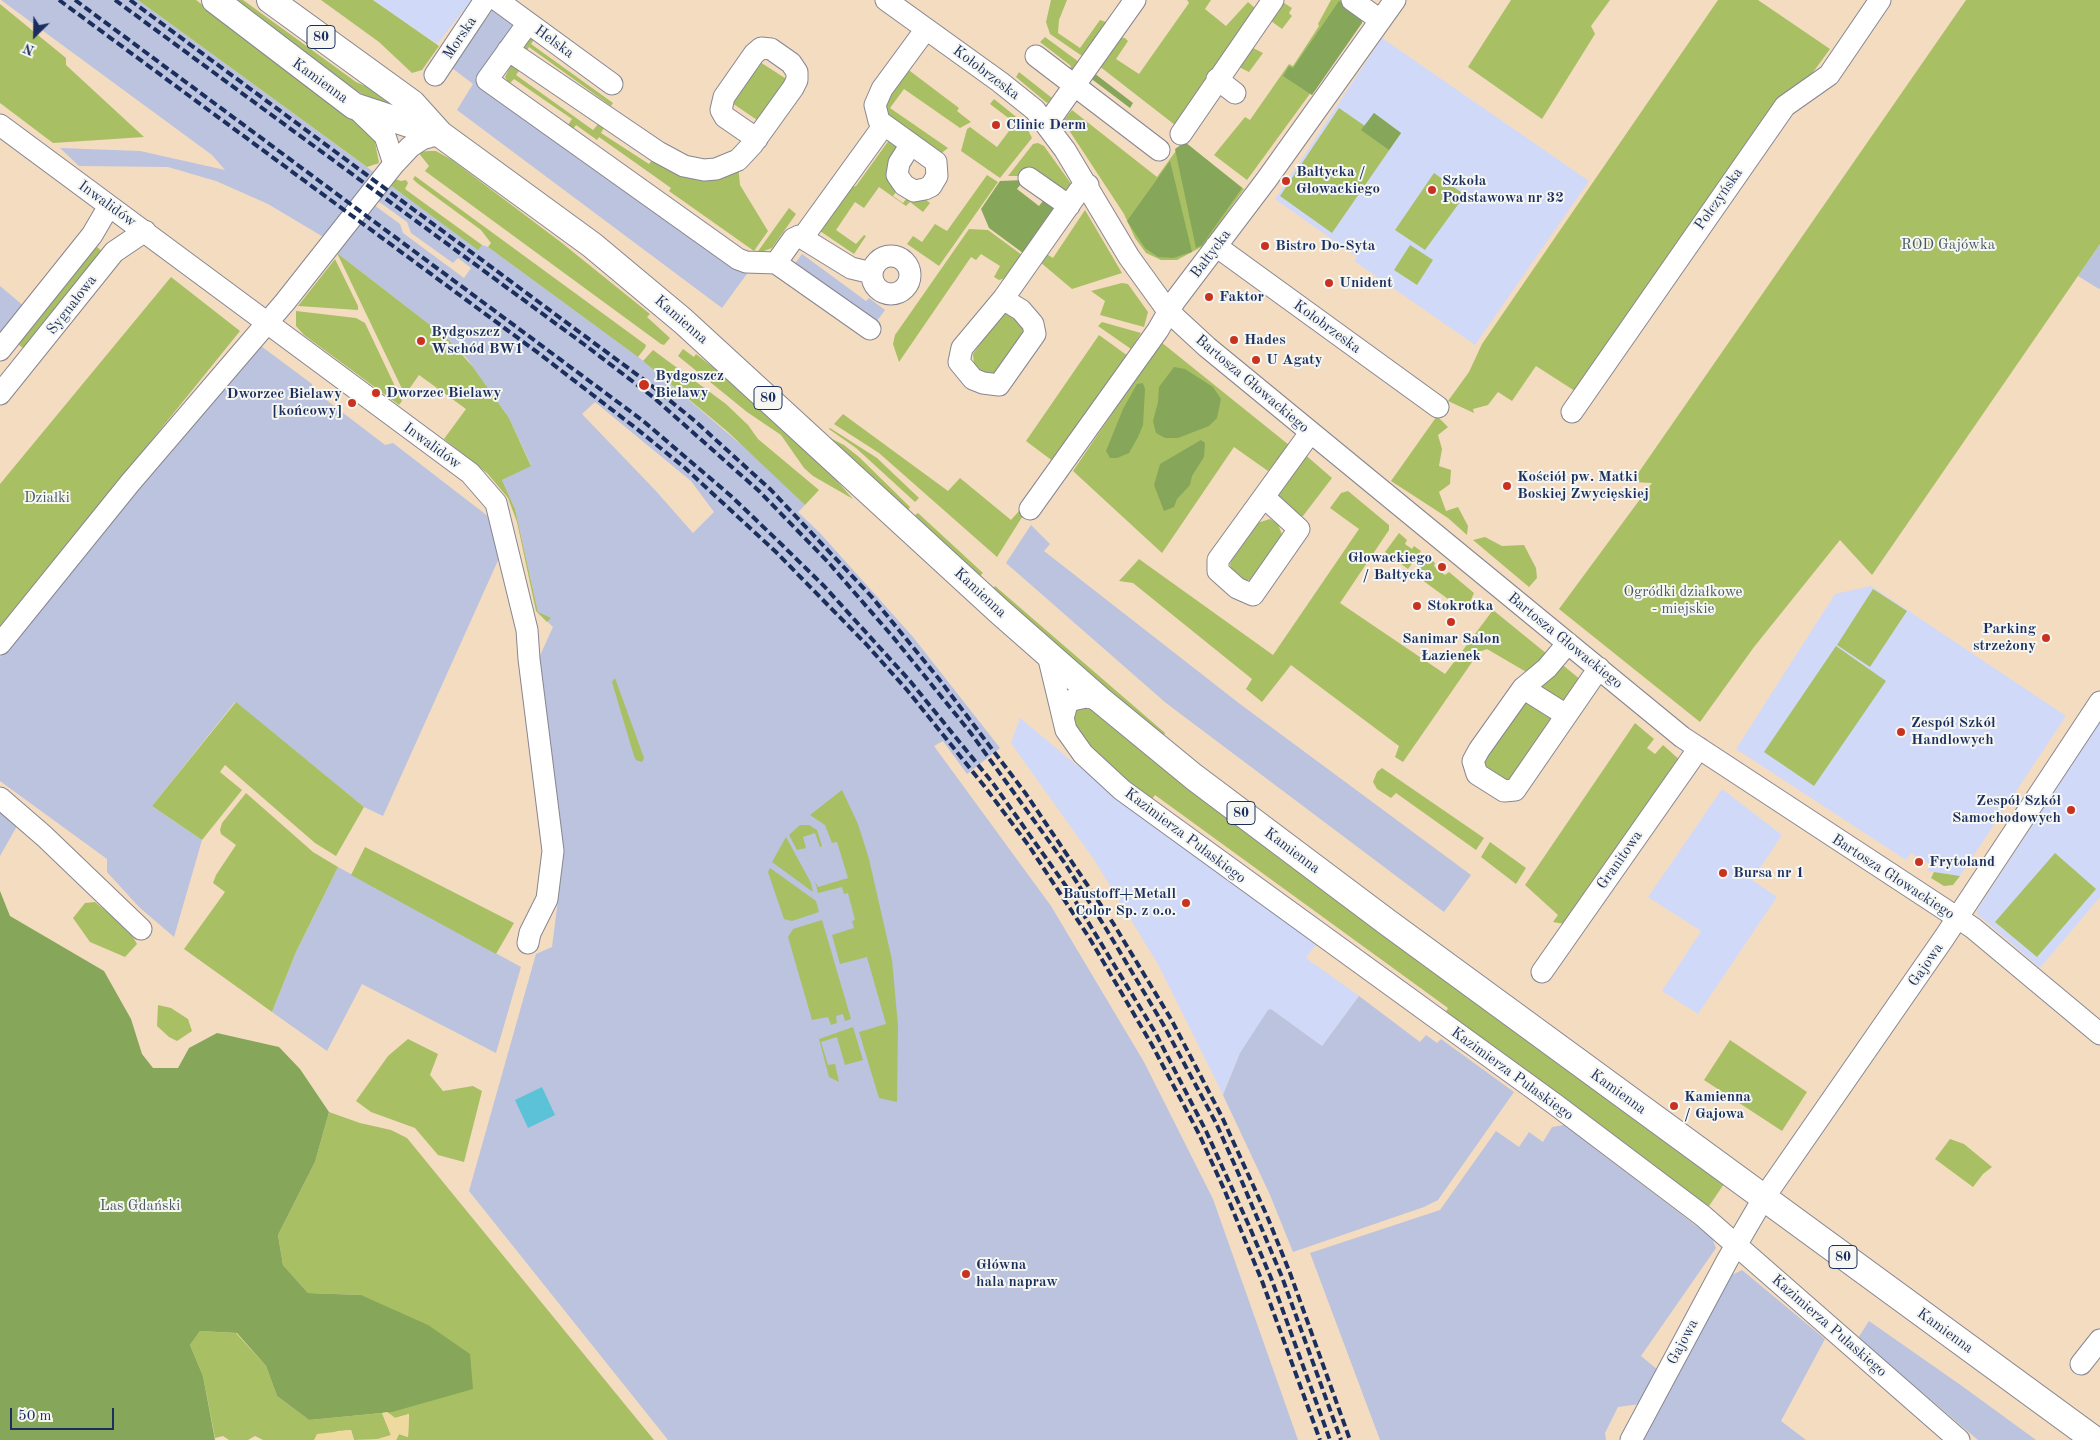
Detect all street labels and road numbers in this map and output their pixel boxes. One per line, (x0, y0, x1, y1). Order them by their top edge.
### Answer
street label: Morska (439, 13, 481, 63)
street label: Helska (531, 22, 577, 62)
road number: 80 (307, 26, 335, 48)
street label: Kołobrzeska (949, 42, 1023, 104)
street label: Kamienna (288, 55, 352, 107)
street label: Połczyńska (1691, 164, 1747, 234)
street label: Inwalidów (74, 177, 140, 231)
street label: Bałtycka (1187, 226, 1235, 282)
street label: Sygnałowa (43, 272, 101, 338)
street label: Kamienna (650, 292, 712, 348)
street label: Kołobrzeska (1290, 296, 1364, 358)
street label: Bartosza Głowackiego (1191, 331, 1313, 437)
road number: 80 (754, 386, 782, 409)
street label: Inwalidów (399, 419, 465, 473)
street label: Kamienna (950, 564, 1010, 622)
street label: Bartosza Głowackiego (1504, 589, 1626, 693)
street label: Kazimierza Pułaskiego (1121, 785, 1249, 887)
road number: 80 (1227, 801, 1255, 824)
street label: Kamienna (1261, 824, 1323, 878)
street label: Granitowa (1593, 827, 1647, 893)
street label: Bartosza Głowackiego (1828, 831, 1958, 923)
street label: Gajowa (1905, 940, 1947, 990)
street label: Kazimierza Pułaskiego (1447, 1023, 1577, 1125)
street label: Kamienna (1586, 1066, 1650, 1118)
road number: 80 (1829, 1246, 1857, 1268)
street label: Kazimierza Pułaskiego (1768, 1271, 1890, 1381)
street label: Kamienna (1913, 1305, 1977, 1357)
street label: Gajowa (1664, 1316, 1702, 1368)

